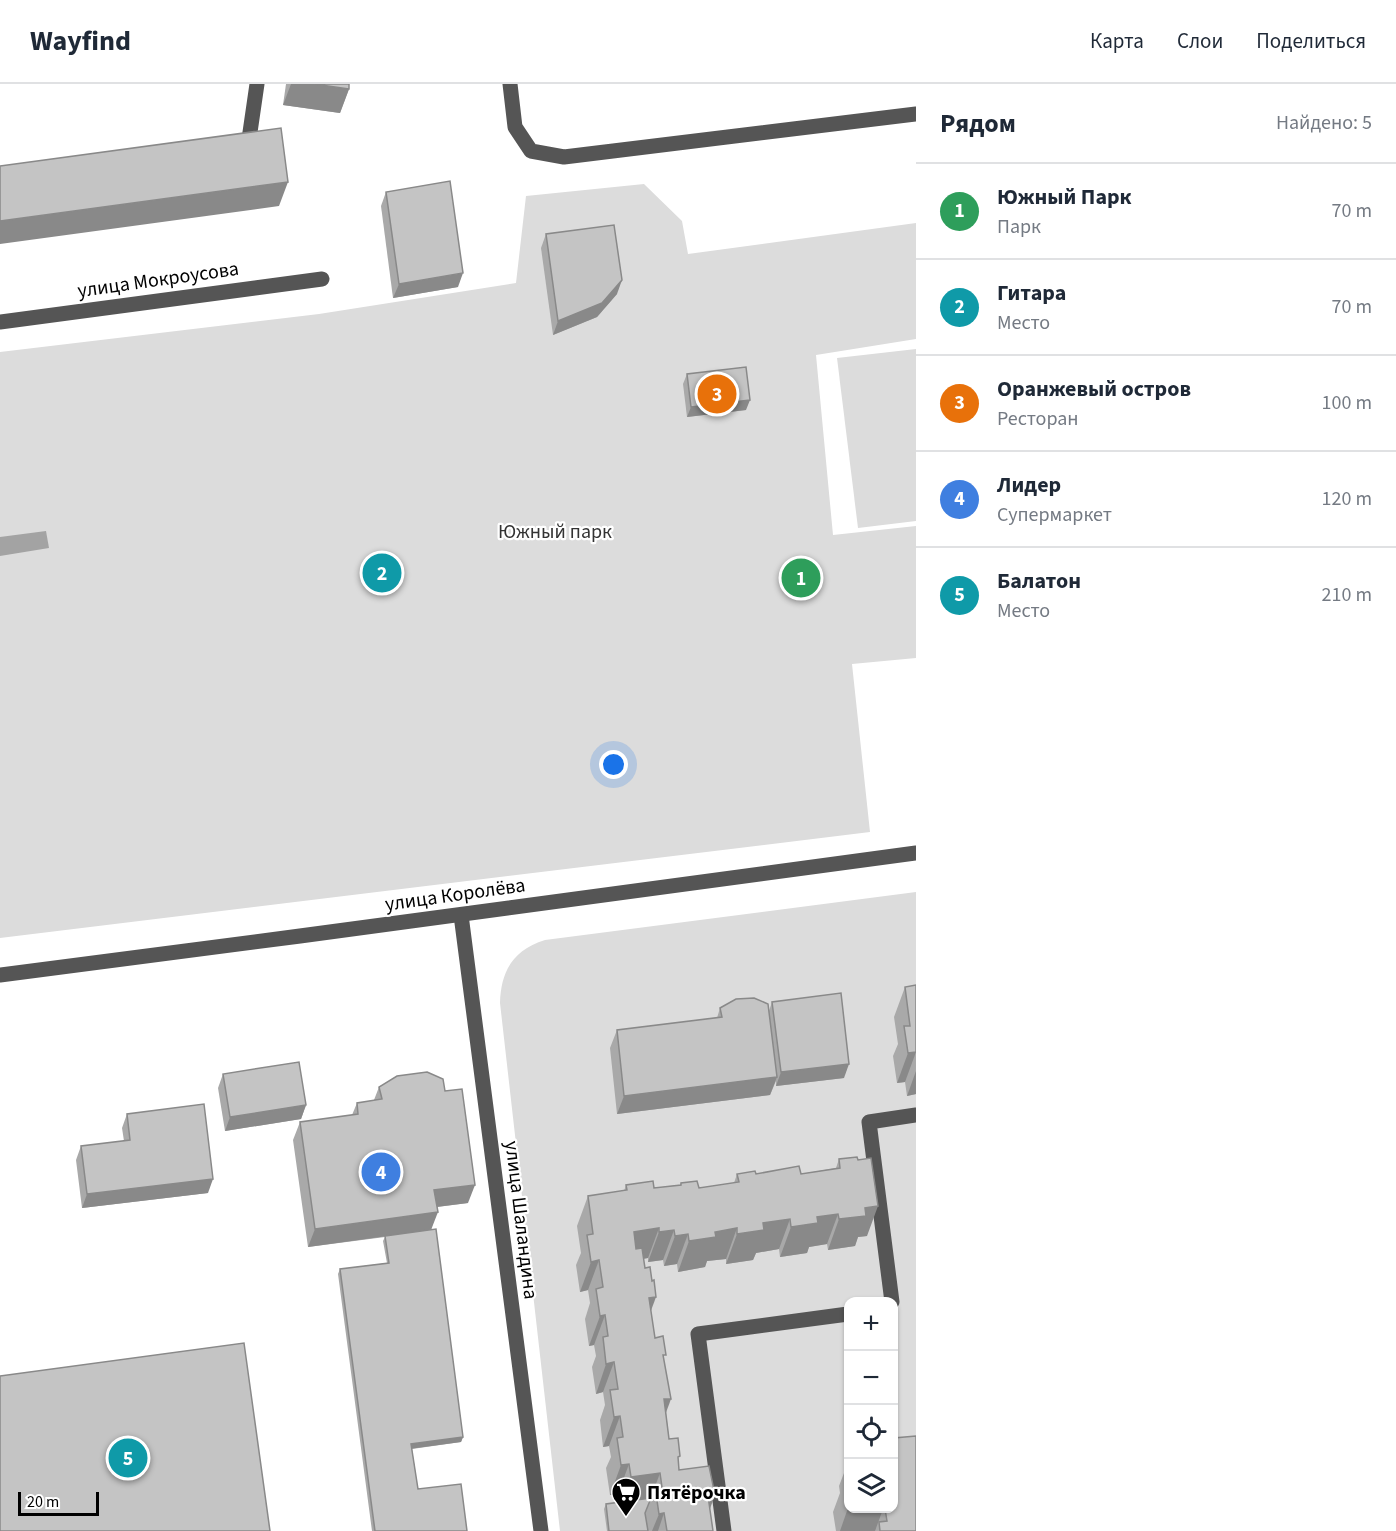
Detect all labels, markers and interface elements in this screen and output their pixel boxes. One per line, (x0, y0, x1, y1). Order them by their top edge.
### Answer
text: Wayfind (30, 21, 131, 61)
text: Карта (1090, 26, 1144, 56)
text: Слои (1177, 26, 1223, 56)
text: Поделиться (1256, 26, 1366, 56)
text: Рядом (940, 105, 1016, 142)
text: Найдено: 5 (1276, 109, 1372, 137)
text: Южный Парк (997, 181, 1132, 213)
text: 1 (954, 197, 965, 225)
text: 70 m (1332, 197, 1372, 225)
text: Парк (997, 213, 1041, 241)
street label: улица Мокроусова (76, 255, 241, 305)
text: Гитара (997, 277, 1066, 309)
text: 2 (954, 293, 965, 321)
text: 70 m (1332, 293, 1372, 321)
text: Место (997, 309, 1050, 337)
pin: 3 (698, 372, 736, 416)
text: Оранжевый остров (997, 373, 1191, 405)
text: 3 (954, 389, 965, 417)
text: 100 m (1322, 389, 1372, 417)
text: Ресторан (997, 405, 1079, 433)
text: Лидер (997, 469, 1061, 501)
text: 4 (954, 485, 965, 513)
text: 120 m (1322, 485, 1372, 513)
text: Супермаркет (997, 501, 1112, 529)
park label: Южный парк (498, 518, 612, 546)
pin: 2 (362, 550, 401, 596)
pin: 1 (782, 556, 820, 600)
text: Балатон (997, 565, 1081, 597)
text: 5 (954, 581, 965, 609)
text: 210 m (1322, 581, 1372, 609)
text: Место (997, 597, 1050, 625)
your location (599, 750, 628, 779)
street label: улица Королёва (383, 871, 527, 919)
street label: улица Шаландина (497, 1139, 545, 1301)
pin: 4 (362, 1150, 400, 1194)
map controls (844, 1297, 898, 1513)
button: + (844, 1297, 898, 1351)
button: − (844, 1351, 898, 1405)
button: locate (844, 1405, 898, 1459)
pin: 5 (108, 1436, 148, 1480)
button: layers (844, 1459, 898, 1513)
supermarket icon: Пятёрочка (610, 1476, 642, 1518)
place label: Пятёрочка (647, 1479, 746, 1507)
scale bar (18, 1489, 99, 1516)
text: 20 m (27, 1491, 59, 1513)

